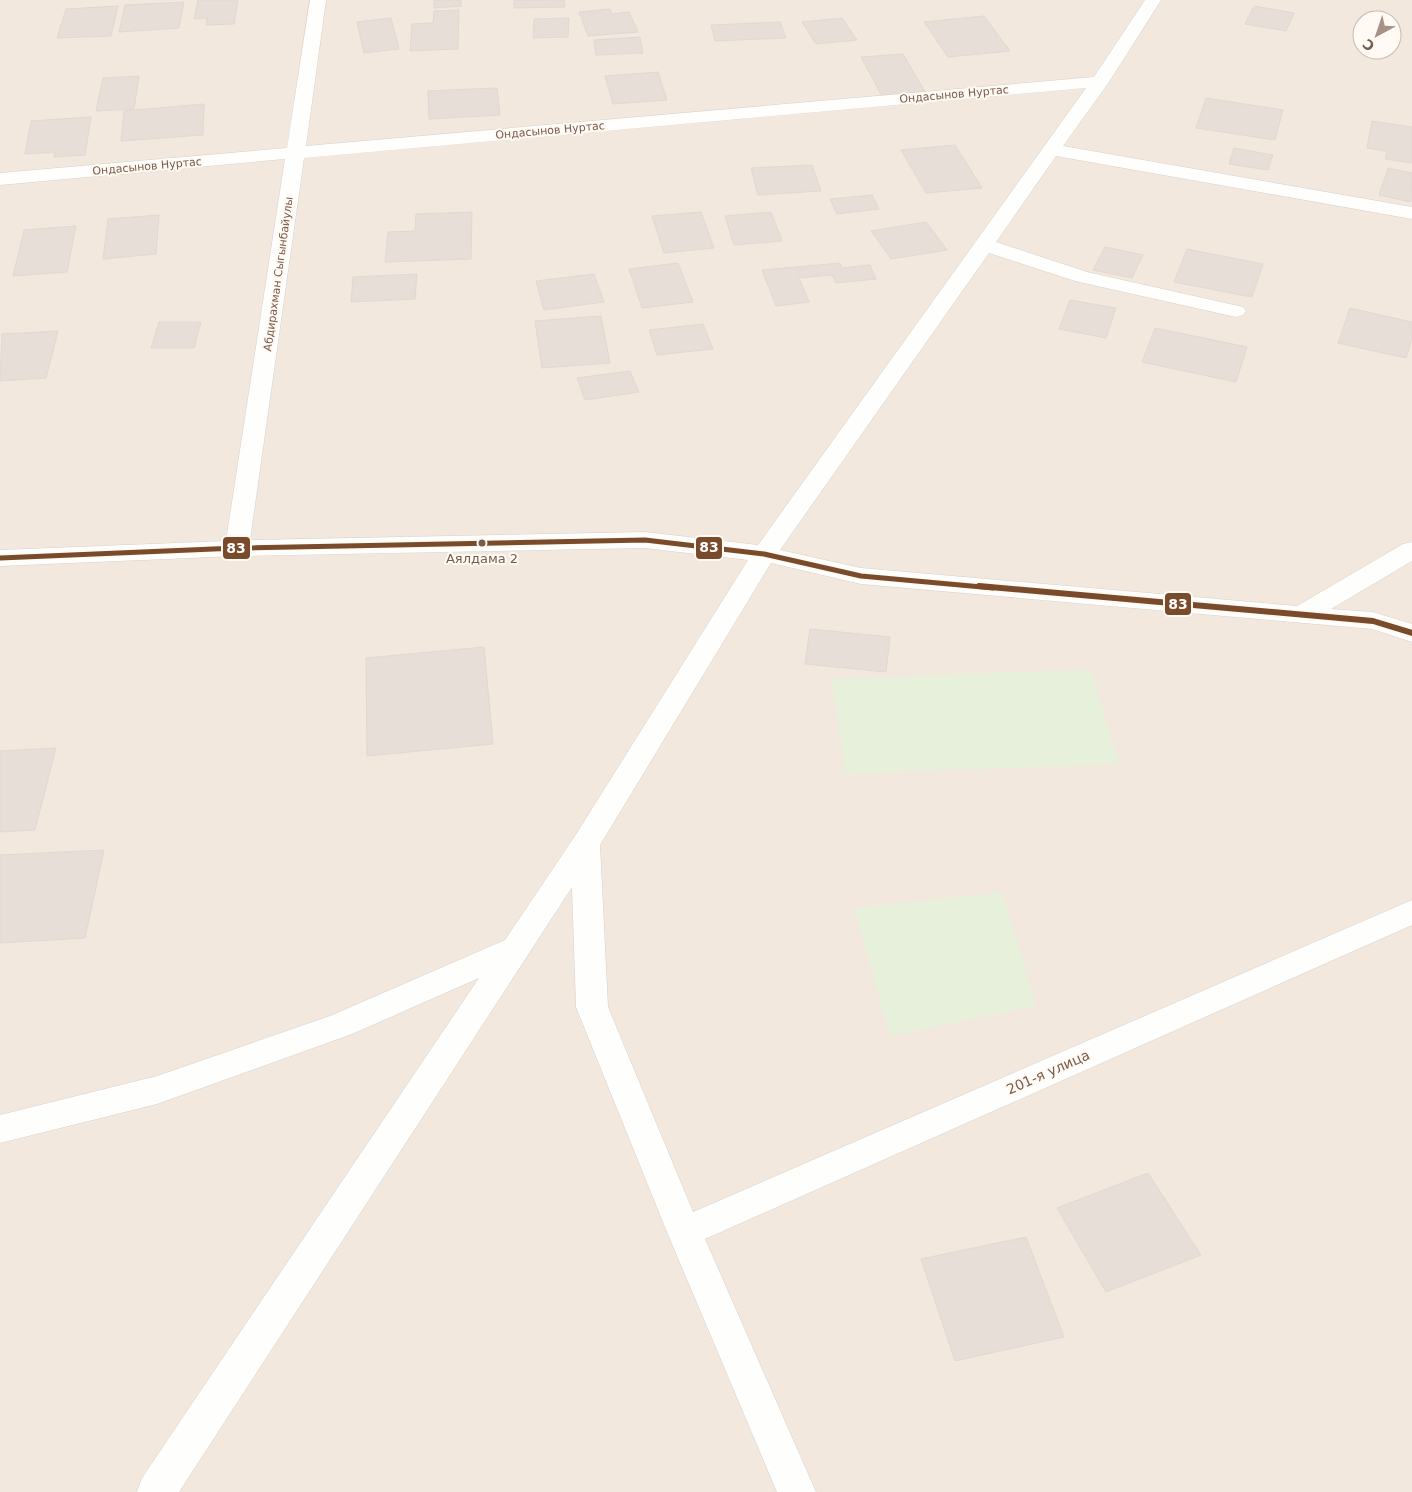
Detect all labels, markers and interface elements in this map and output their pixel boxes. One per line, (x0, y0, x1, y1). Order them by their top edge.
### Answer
north arrow (1352, 10, 1402, 60)
text: С (1360, 36, 1378, 54)
street label: Ондасынов Нуртас (899, 83, 1009, 106)
street label: Ондасынов Нуртас (495, 119, 605, 142)
street label: Ондасынов Нуртас (92, 155, 202, 178)
street label: Абдирахман Сыгынбайулы (261, 196, 296, 352)
line badge: 83 (222, 536, 251, 560)
line badge: 83 (695, 536, 723, 560)
marker: Аялдама 2 (477, 538, 487, 548)
text: 83 (699, 539, 719, 555)
text: 83 (226, 540, 246, 556)
place label: Аялдама 2 (446, 551, 518, 566)
line badge: 83 (1164, 592, 1192, 616)
text: 83 (1168, 596, 1188, 612)
street label: 201-я улица (1004, 1047, 1092, 1097)

